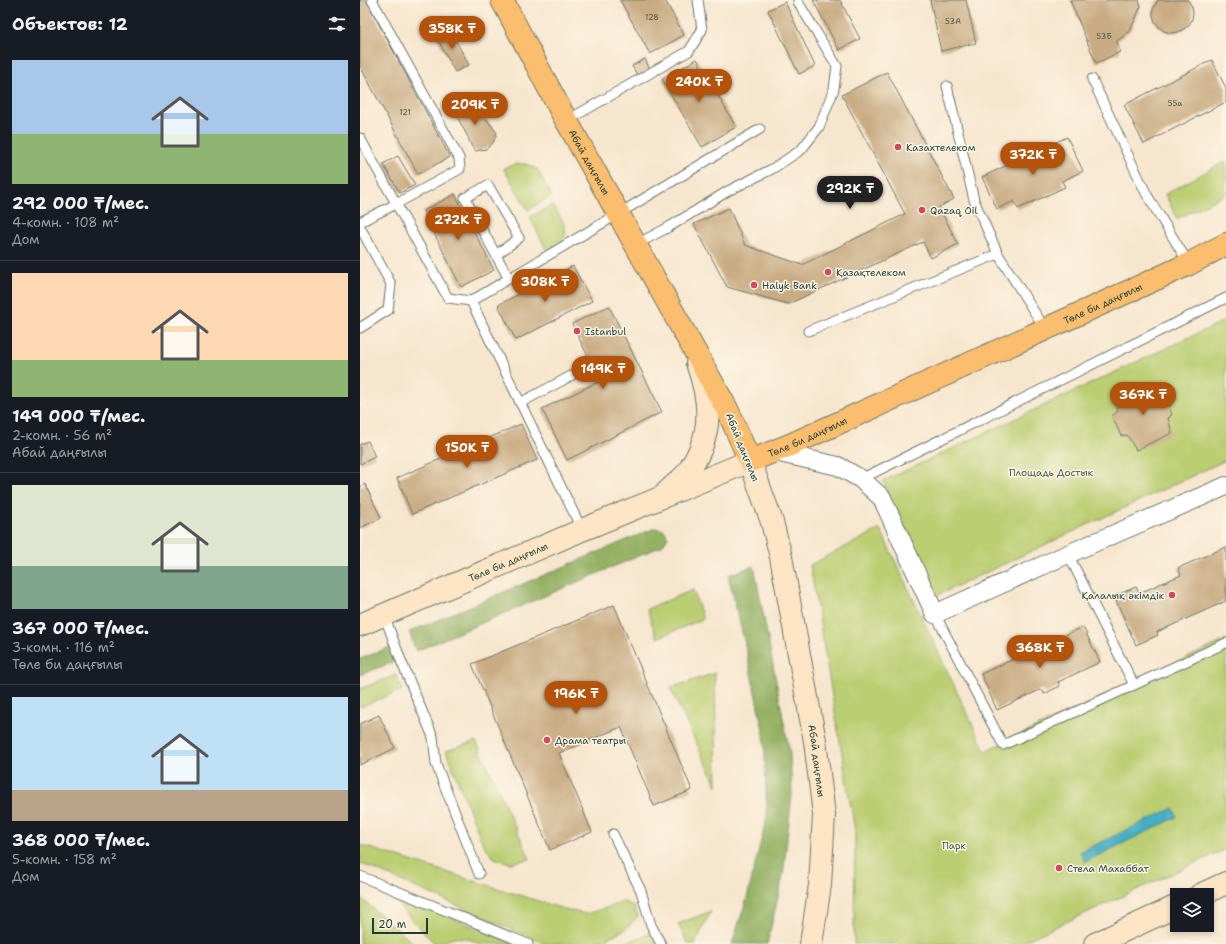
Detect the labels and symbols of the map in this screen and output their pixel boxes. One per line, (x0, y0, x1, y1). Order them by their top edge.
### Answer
house number: 128 (645, 12, 659, 23)
pin: 358K ₸ (419, 16, 485, 50)
house number: 53А (945, 16, 961, 27)
house number: 53Б (1096, 31, 1112, 42)
pin: 240K ₸ (666, 69, 732, 103)
pin: 209K ₸ (442, 92, 508, 126)
house number: 55а (1168, 98, 1182, 109)
house number: 121 (399, 107, 411, 118)
street label: Абай даңғылы (566, 127, 612, 197)
place label: Казахтелеком (906, 141, 976, 154)
marker: Казахтелеком (893, 142, 903, 152)
pin: 372K ₸ (1000, 142, 1066, 176)
pin: 292K ₸ (817, 176, 883, 210)
place label: Qazaq Oil (930, 204, 978, 217)
marker: Qazaq Oil (917, 205, 927, 215)
pin: 272K ₸ (425, 207, 491, 241)
place label: Қазақтелеком (836, 266, 906, 279)
marker: Қазақтелеком (823, 267, 833, 277)
pin: 308K ₸ (512, 269, 578, 303)
place label: Halyk Bank (762, 279, 817, 292)
marker: Halyk Bank (749, 280, 759, 290)
street label: Төле би даңғылы (1061, 280, 1144, 327)
place label: Istanbul (585, 325, 626, 338)
marker: Istanbul (572, 326, 582, 336)
pin: 149K ₸ (570, 356, 636, 390)
pin: 367K ₸ (1110, 382, 1176, 416)
street label: Абай даңғылы (723, 411, 762, 483)
street label: Төле би даңғылы (766, 414, 849, 460)
pin: 150K ₸ (434, 435, 500, 469)
park label: Площадь Достык (1009, 466, 1094, 479)
street label: Төле би даңғылы (466, 539, 550, 585)
place label: Қалалық әкімдік (1082, 589, 1165, 602)
marker: Қалалық әкімдік (1167, 590, 1177, 600)
pin: 368K ₸ (1007, 635, 1073, 669)
pin: 196K ₸ (543, 681, 609, 715)
street label: Абай даңғылы (805, 723, 828, 798)
place label: Драма театры (555, 734, 626, 747)
marker: Драма театры (542, 735, 552, 745)
park label: Парк (942, 839, 967, 852)
place label: Стела Махаббат (1067, 862, 1149, 875)
marker: Стела Махаббат (1054, 863, 1064, 873)
scale bar (372, 916, 428, 935)

